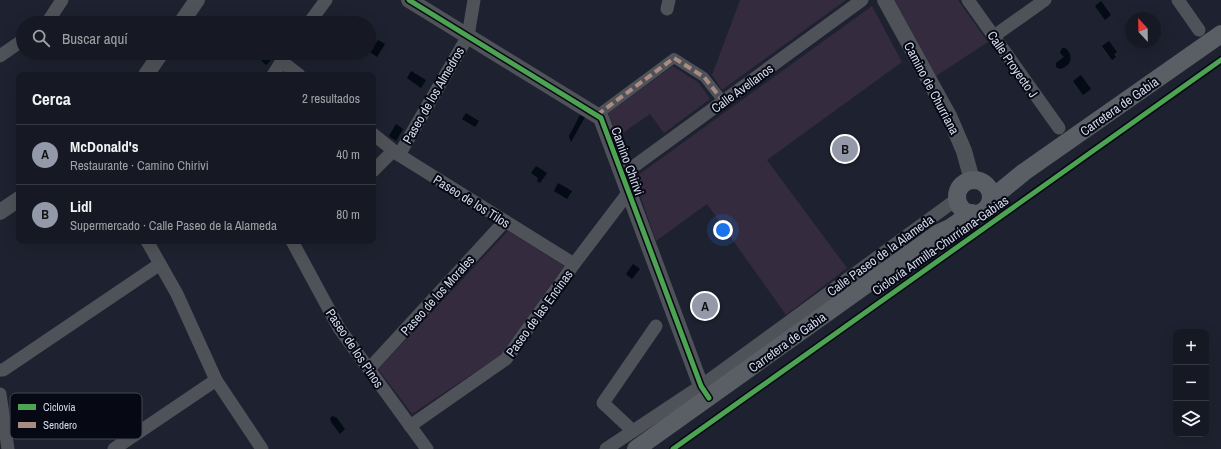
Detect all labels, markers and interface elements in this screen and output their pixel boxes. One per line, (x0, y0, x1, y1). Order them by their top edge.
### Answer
north arrow (1125, 12, 1161, 48)
search box (16, 16, 376, 60)
icon: search (30, 27, 52, 49)
text: Buscar aquí (62, 28, 128, 49)
street label: Calle Proyecto J (983, 28, 1042, 101)
street label: Camino de Churriana (900, 39, 963, 138)
street label: Paseo de los Almedros (399, 44, 468, 147)
street label: Calle Avellanos (708, 60, 777, 117)
street label: Carretera de Gabia (1077, 73, 1162, 140)
text: Cerca (32, 87, 71, 110)
text: 2 resultados (302, 90, 360, 107)
street label: Camino Chirivi (607, 125, 648, 198)
pin: B (832, 134, 858, 164)
text: McDonald's (70, 136, 139, 157)
text: A (41, 146, 49, 163)
text: 40 m (336, 146, 360, 163)
text: Restaurante · Camino Chirivi (70, 157, 209, 174)
street label: Paseo de los Tilos (430, 171, 513, 232)
street label: Ciclovía Armilla-Churriana-Gabias (869, 192, 1012, 299)
text: Lidl (70, 196, 92, 217)
text: B (41, 206, 49, 223)
text: 80 m (336, 206, 360, 223)
street label: Calle Paseo de la Alameda (824, 211, 937, 300)
text: Supermercado · Calle Paseo de la Alameda (70, 217, 277, 234)
your location (713, 220, 733, 240)
street label: Paseo de los Morales (397, 252, 478, 339)
street label: Paseo de las Encinas (502, 267, 577, 360)
pin: A (692, 291, 718, 321)
street label: Paseo de los Pinos (322, 305, 387, 391)
street label: Carretera de Gabia (745, 308, 829, 376)
map controls (1173, 329, 1209, 437)
button: + (1173, 329, 1209, 365)
button: − (1173, 365, 1209, 401)
legend (10, 393, 142, 439)
text: Ciclovía (43, 400, 76, 414)
button: layers (1173, 401, 1209, 437)
text: Sendero (43, 418, 77, 432)

